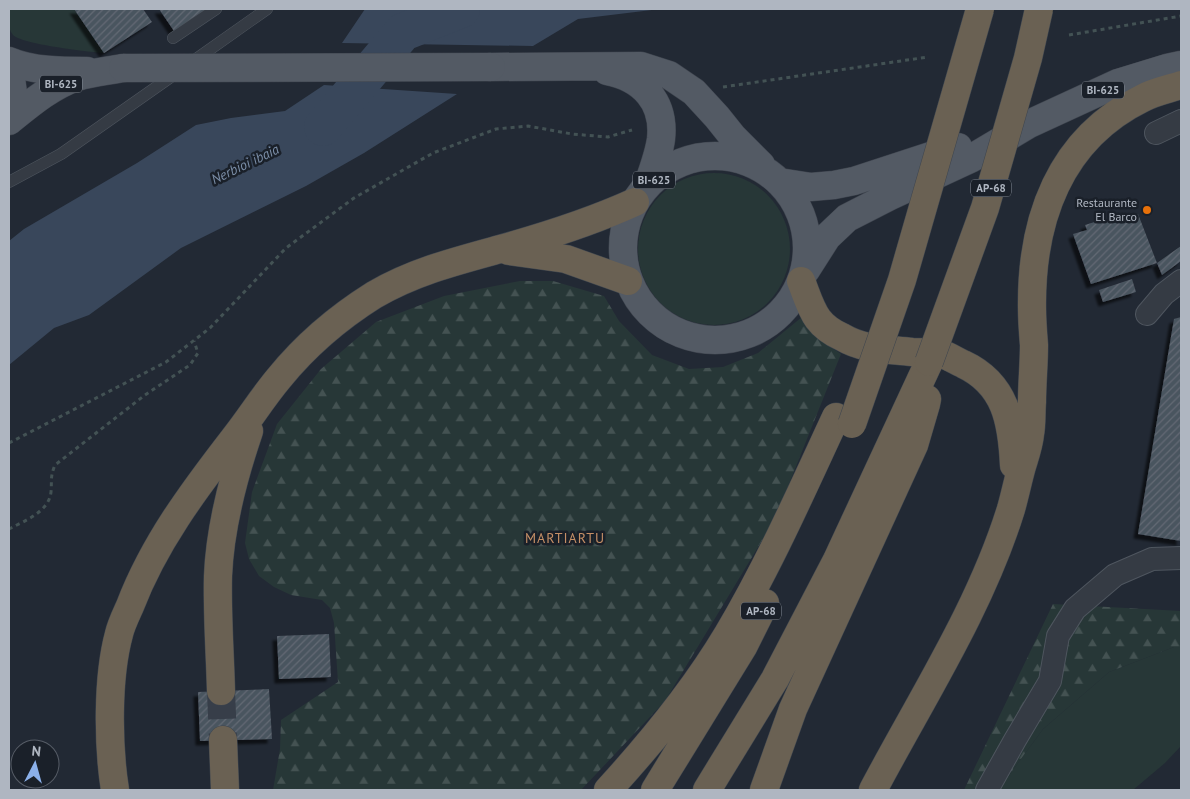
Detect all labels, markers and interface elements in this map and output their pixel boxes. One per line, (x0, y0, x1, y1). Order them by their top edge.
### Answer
road number: BI-625 (40, 76, 82, 92)
road number: BI-625 (1082, 82, 1124, 98)
water label: Nerbioi ibaia (208, 140, 282, 188)
road number: BI-625 (633, 172, 675, 188)
road number: AP-68 (971, 180, 1011, 197)
place label: Restaurante El Barco (1076, 195, 1137, 224)
marker: Restaurante El Barco (1141, 204, 1153, 216)
district label: MARTIARTU (525, 529, 605, 547)
road number: AP-68 (741, 602, 781, 620)
north arrow (10, 739, 60, 789)
text: N (31, 742, 42, 761)

